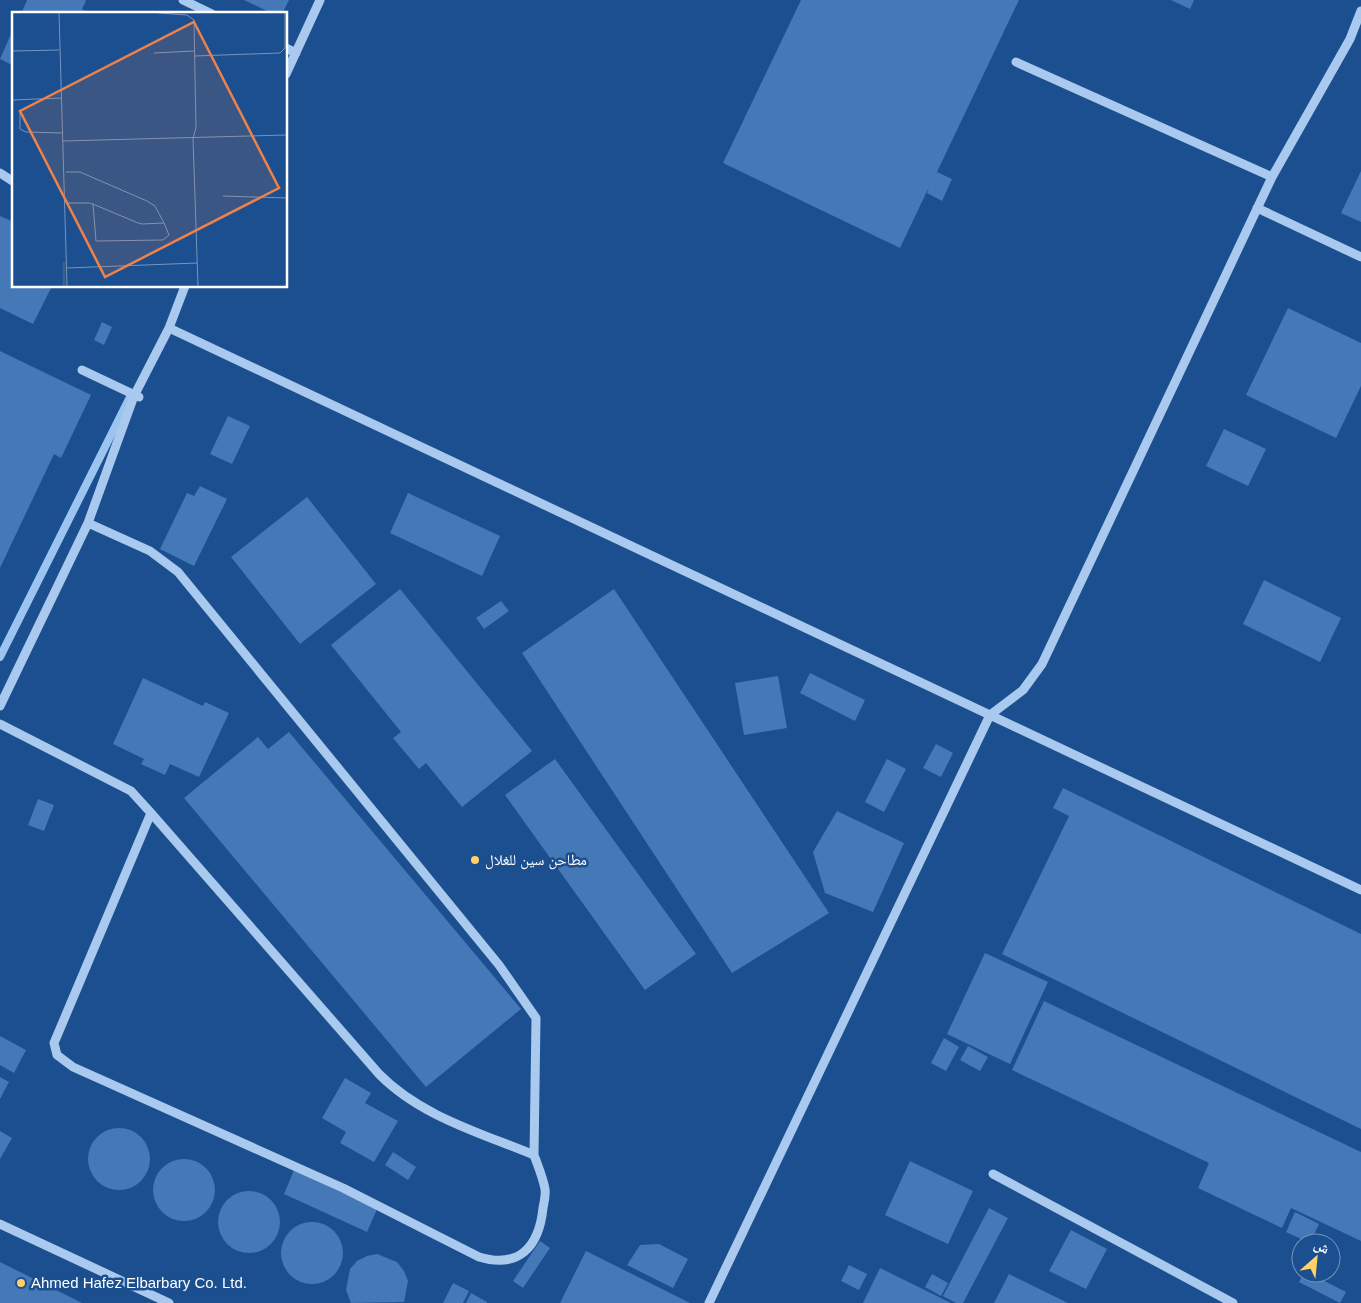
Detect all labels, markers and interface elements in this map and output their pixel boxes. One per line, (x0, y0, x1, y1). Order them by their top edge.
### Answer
inset map (12, 12, 288, 288)
place label: مطاحن سين للغلال (485, 851, 587, 870)
marker: مطاحن سين للغلال (469, 854, 481, 866)
north arrow (1291, 1233, 1341, 1283)
text: ش (1311, 1236, 1332, 1258)
place label: Ahmed Hafez Elbarbary Co. Ltd. (31, 1274, 247, 1291)
marker: Ahmed Hafez Elbarbary Co. Ltd. (15, 1277, 27, 1289)

